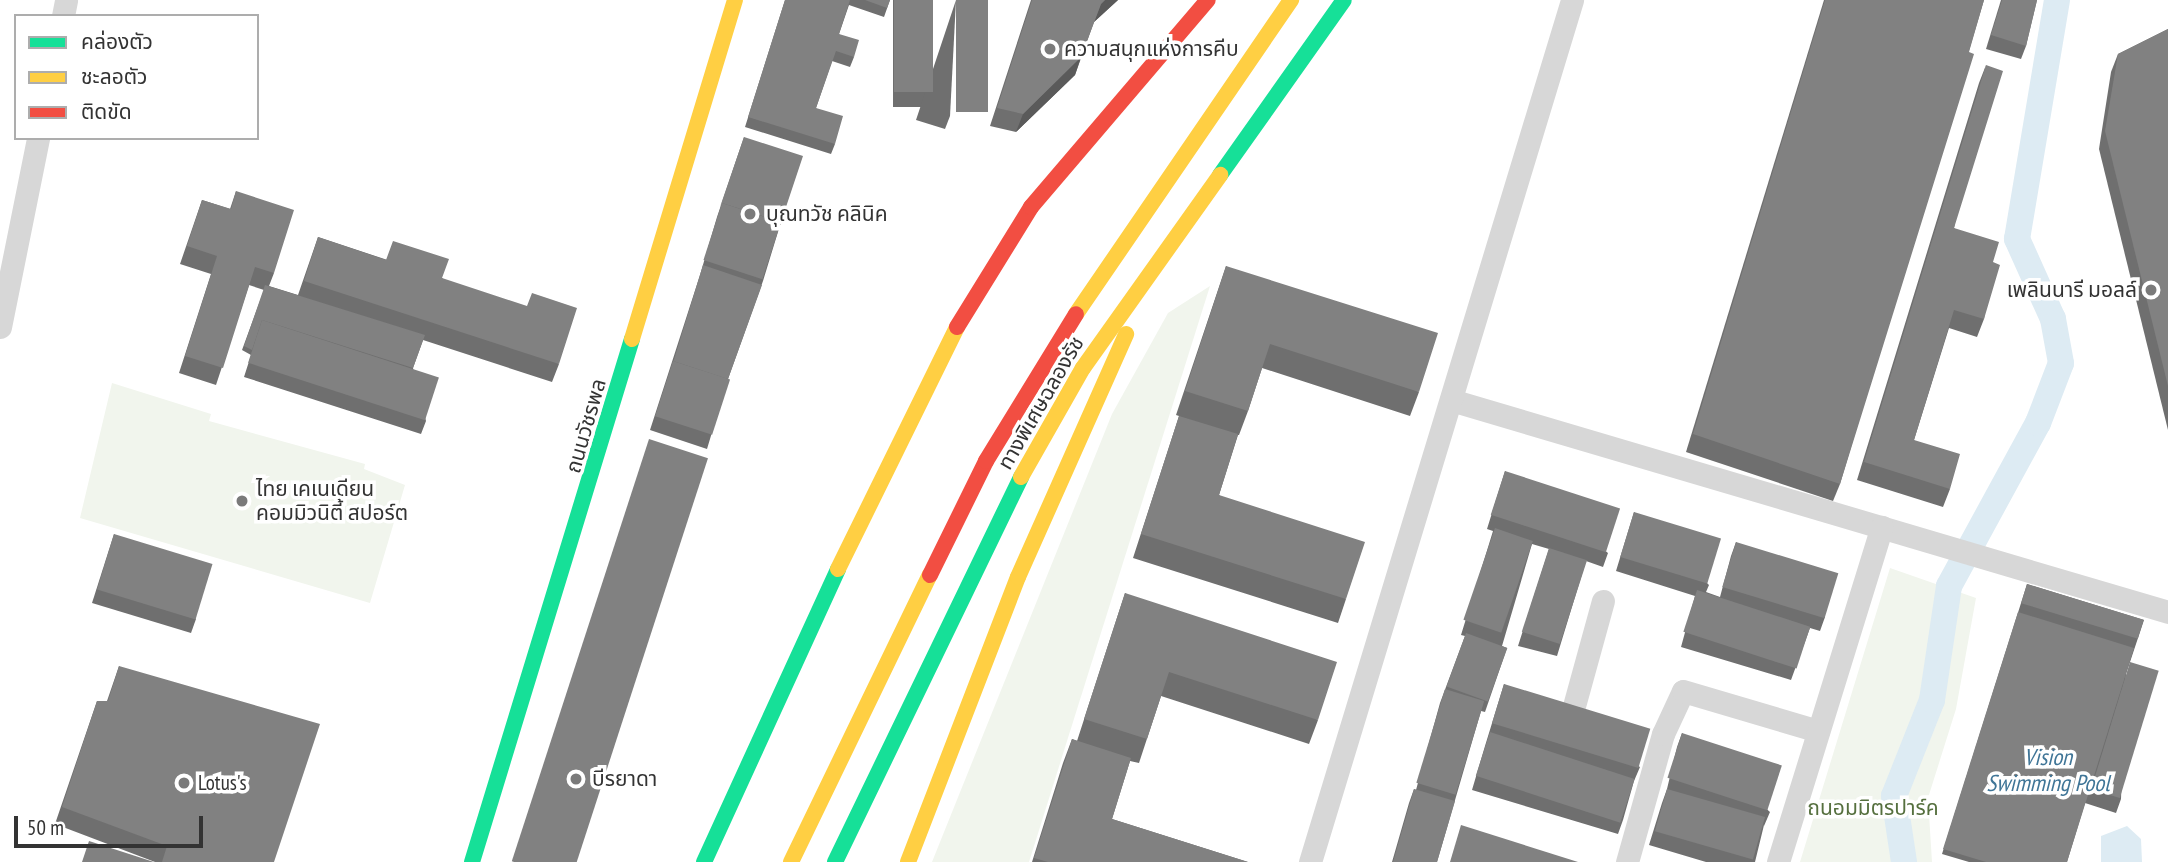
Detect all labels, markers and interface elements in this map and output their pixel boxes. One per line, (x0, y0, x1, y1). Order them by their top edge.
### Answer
legend (14, 14, 259, 140)
text: คล่องตัว (81, 28, 153, 55)
place label: ความสนุกแห่งการคีบ (1064, 36, 1239, 62)
marker: ความสนุกแห่งการคีบ (1042, 41, 1058, 57)
text: ชะลอตัว (81, 63, 147, 90)
text: ติดขัด (81, 98, 132, 125)
place label: บุณทวัช คลินิค (766, 201, 888, 227)
marker: บุณทวัช คลินิค (740, 204, 760, 224)
place label: เพลินนารี มอลล์ (2007, 277, 2137, 303)
marker: เพลินนารี มอลล์ (2143, 282, 2159, 298)
street label: ทางพิเศษฉลองรัช (993, 332, 1089, 474)
street label: ถนนวัชรพล (561, 376, 611, 476)
place label: ไทย เคเนเดียน คอมมิวนิตี้ สปอร์ต (256, 476, 408, 526)
marker: ไทย เคเนเดียน คอมมิวนิตี้ สปอร์ต (234, 493, 250, 509)
water label: Vision Swimming Pool (1986, 743, 2110, 797)
place label: บีรยาดา (592, 766, 657, 792)
marker: บีรยาดา (566, 769, 586, 789)
place label: Lotus's (198, 770, 247, 796)
marker: Lotus's (176, 775, 192, 791)
park label: ถนอมมิตรปาร์ค (1807, 795, 1939, 821)
scale bar (18, 802, 206, 846)
text: 50 m (27, 814, 64, 841)

